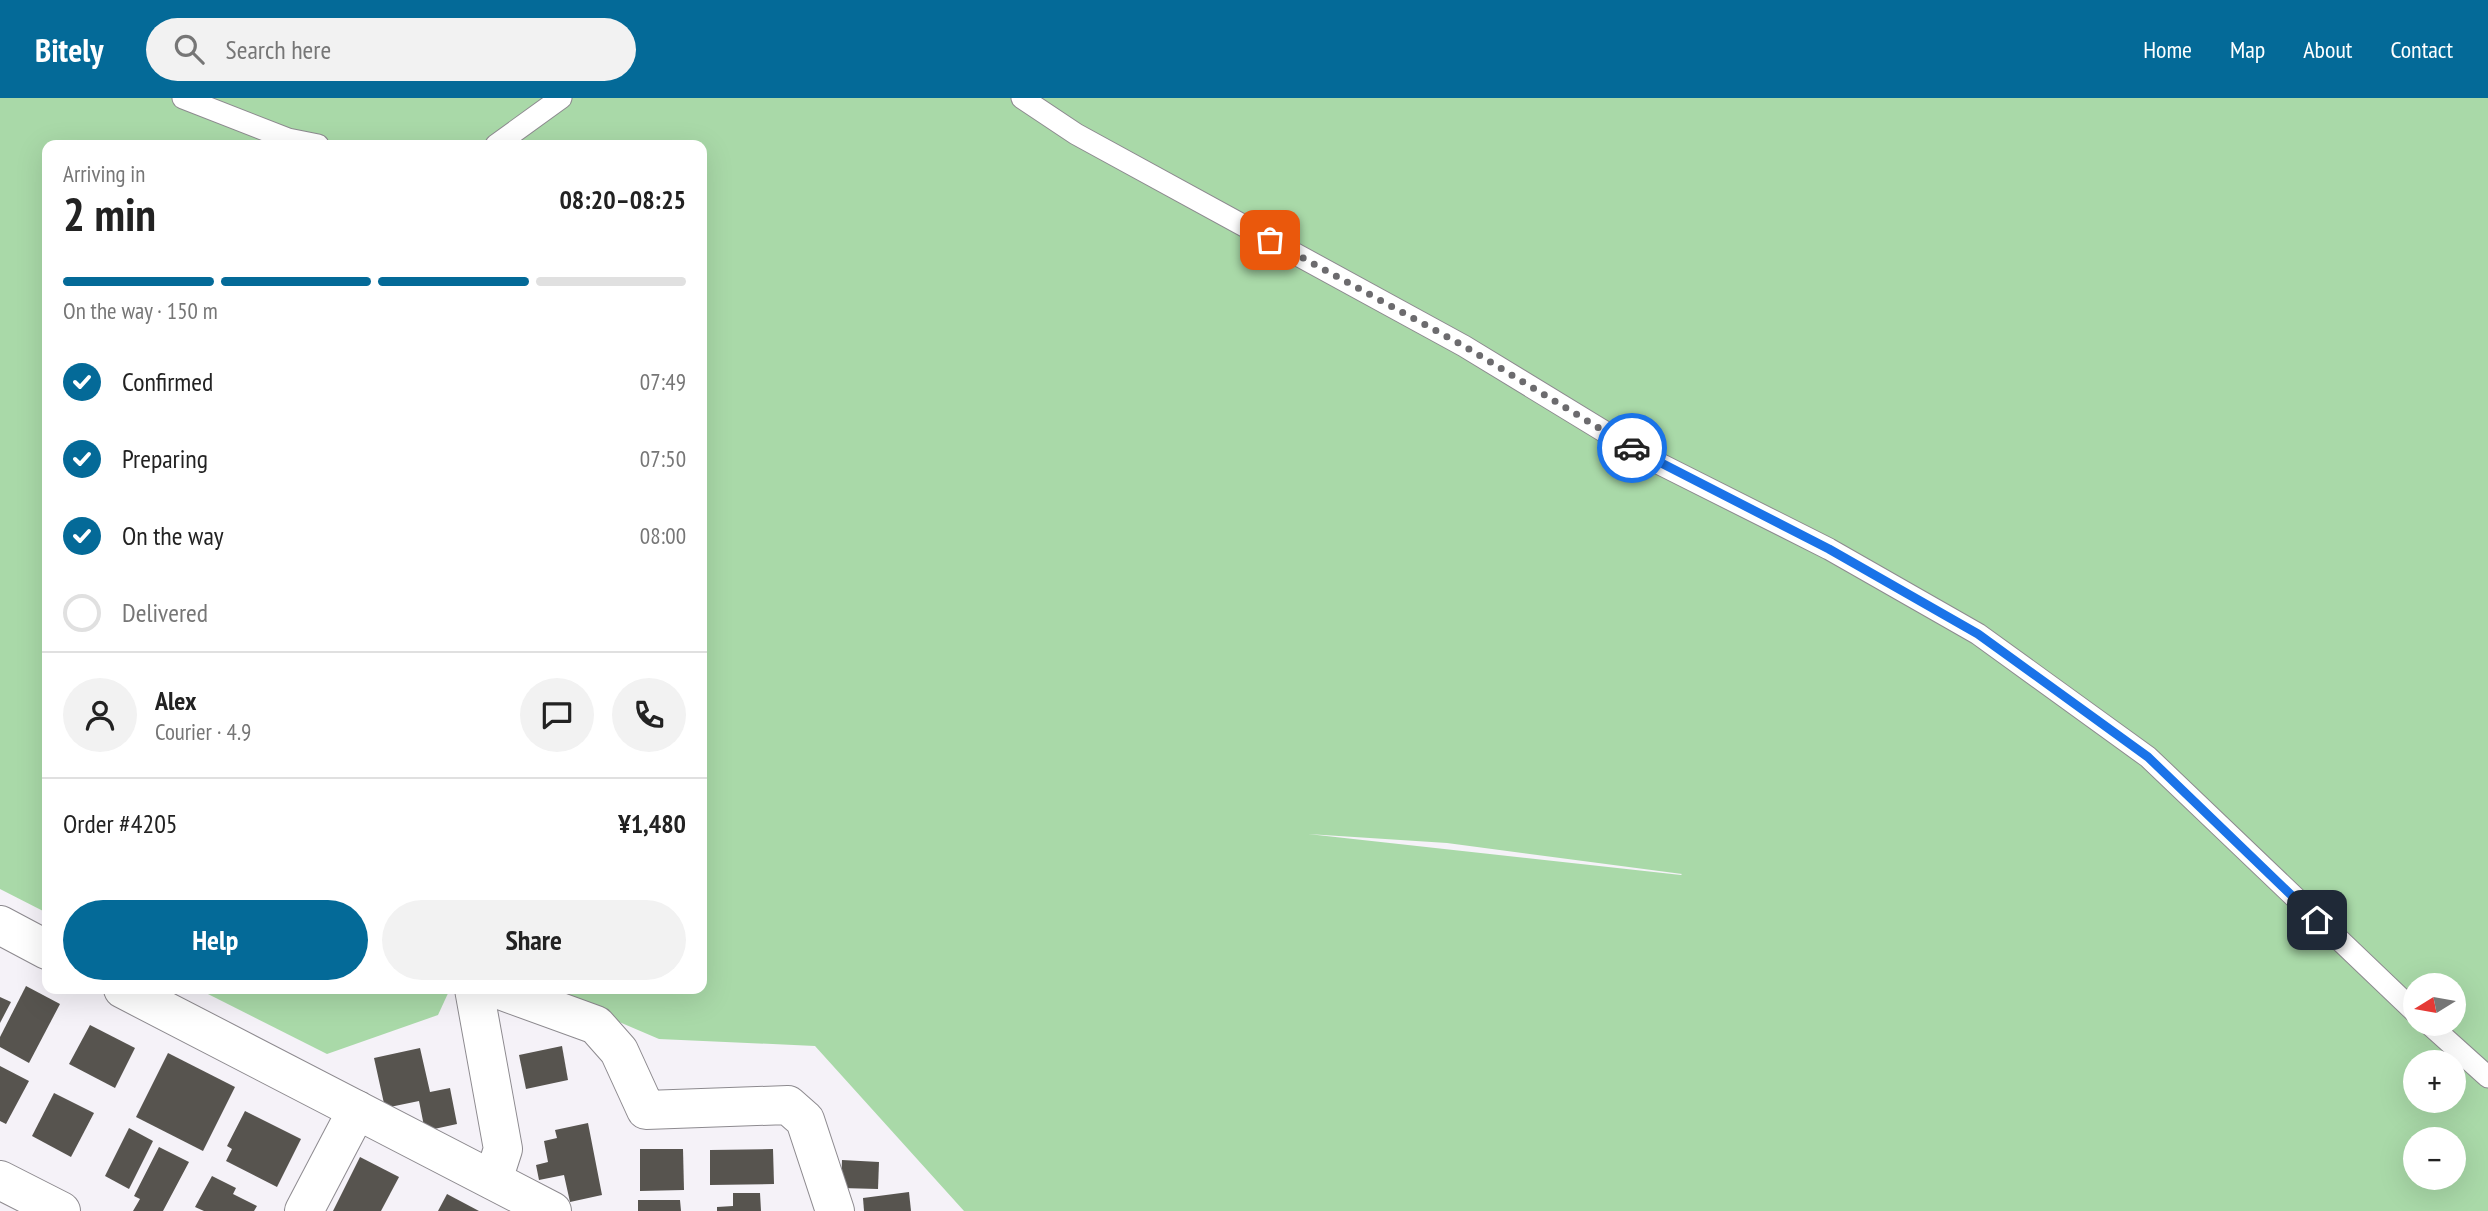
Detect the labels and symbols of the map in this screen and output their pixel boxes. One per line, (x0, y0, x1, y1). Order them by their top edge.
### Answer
pin (1240, 210, 1300, 270)
courier (1597, 413, 1667, 483)
pin (2287, 890, 2347, 950)
north arrow (2403, 973, 2466, 1036)

